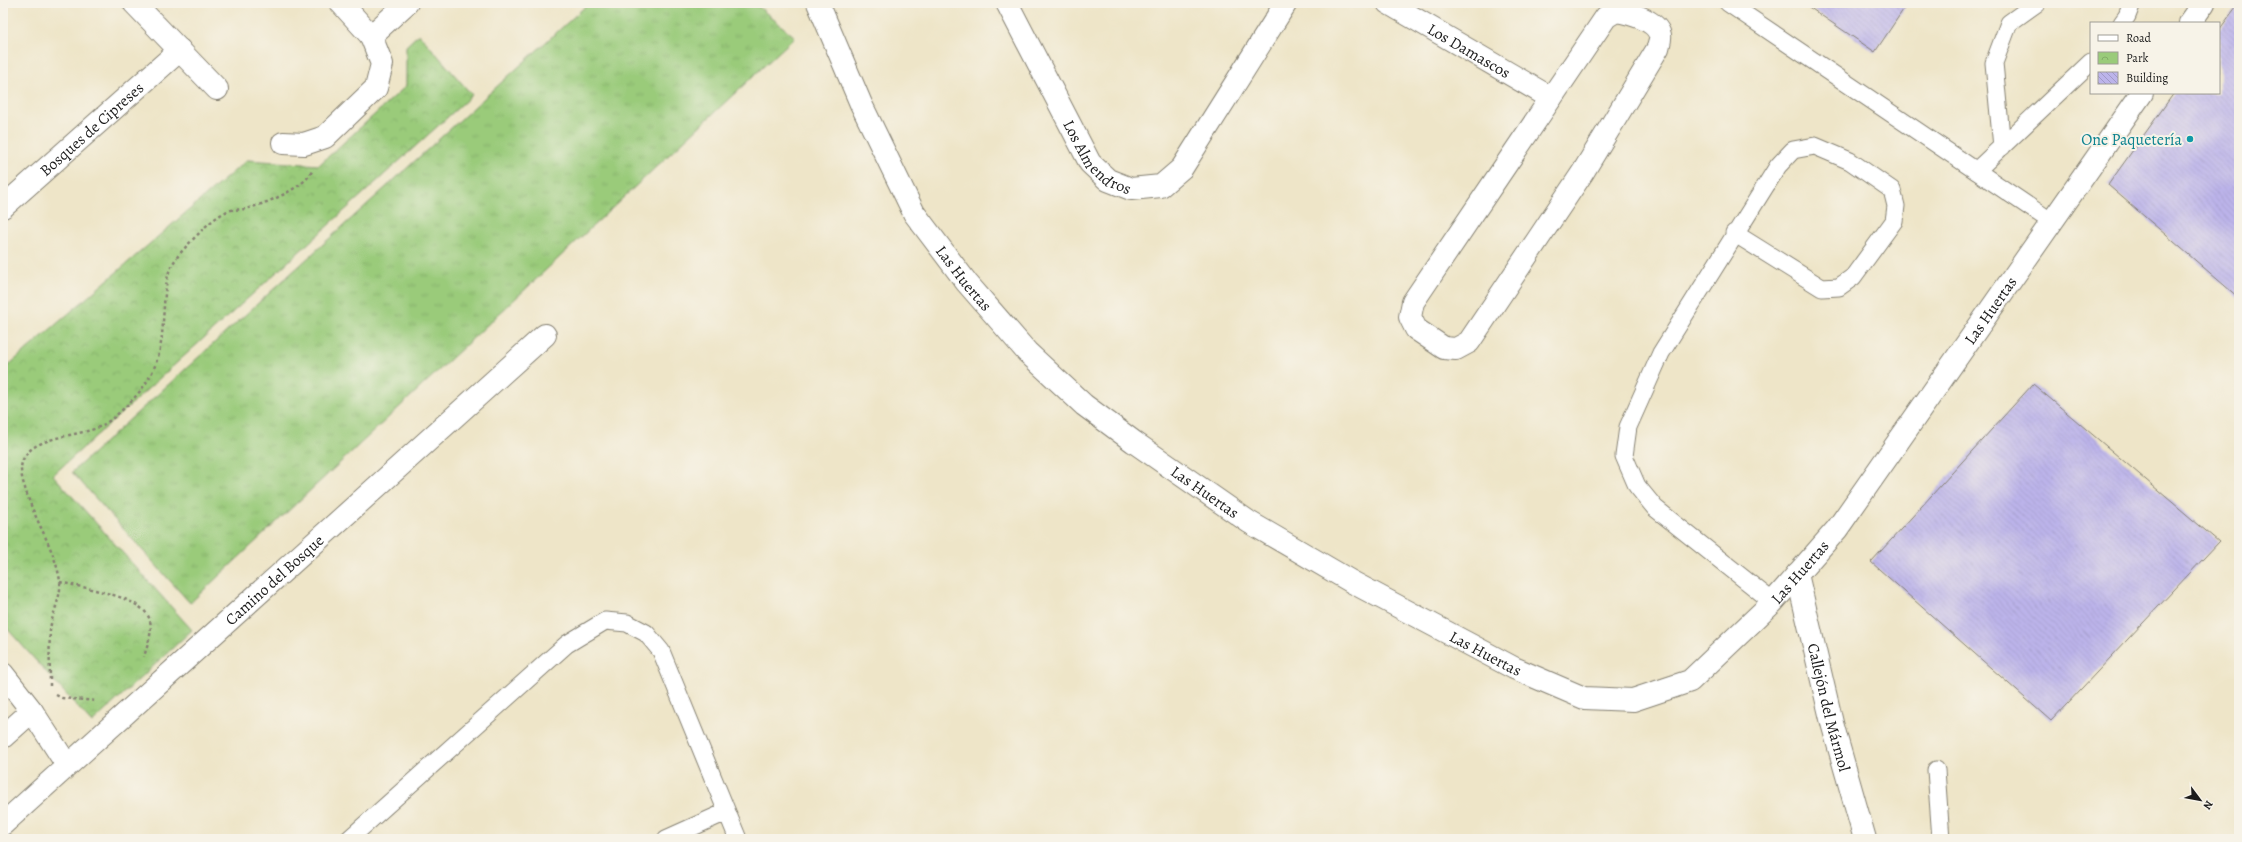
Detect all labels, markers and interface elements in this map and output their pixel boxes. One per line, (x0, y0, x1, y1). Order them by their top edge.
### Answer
street label: Los Damascos (1423, 18, 1514, 84)
legend (2090, 22, 2220, 94)
text: Road (2126, 30, 2152, 46)
text: Park (2126, 50, 2149, 66)
text: Building (2126, 70, 2168, 86)
street label: Bosques de Cipreses (35, 77, 149, 182)
street label: Los Almendros (1057, 116, 1134, 200)
place label: One Paquetería (2081, 129, 2183, 151)
marker: One Paquetería (2185, 134, 2195, 144)
street label: Las Huertas (930, 241, 996, 316)
street label: Las Huertas (1959, 272, 2022, 349)
street label: Las Huertas (1166, 461, 1243, 524)
street label: Camino del Bosque (221, 530, 329, 631)
street label: Las Huertas (1766, 536, 1834, 609)
street label: Las Huertas (1446, 626, 1525, 682)
street label: Callejón del Mármol (1802, 641, 1855, 774)
north arrow (2180, 780, 2220, 820)
text: N (2200, 798, 2217, 812)

